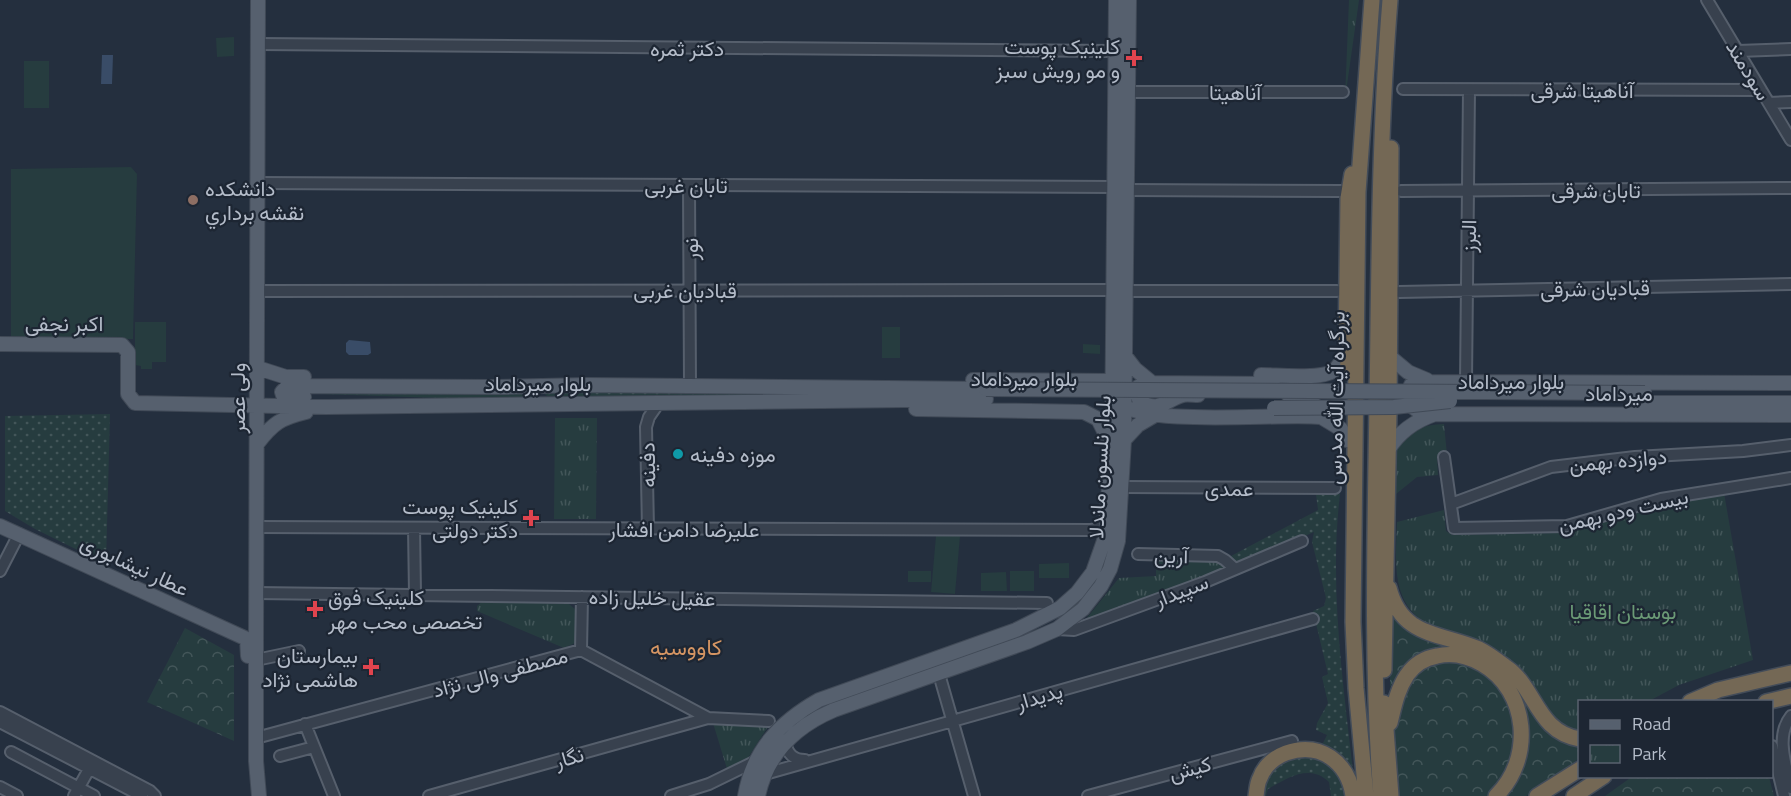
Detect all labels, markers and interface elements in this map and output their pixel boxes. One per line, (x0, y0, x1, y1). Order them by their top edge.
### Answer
place label: کلینیک پوست و مو رویش سبز (995, 30, 1120, 86)
street label: دکتر ثمره (650, 32, 724, 64)
street label: سودمند (1718, 34, 1780, 106)
marker: کلینیک پوست و مو رویش سبز (1125, 49, 1143, 67)
street label: آناهیتا شرقی (1530, 74, 1636, 106)
street label: آناهیتا (1209, 76, 1263, 108)
street label: تابان غربی (644, 169, 728, 201)
place label: دانشكده نقشه برداري (205, 172, 304, 230)
street label: تابان شرقی (1551, 174, 1641, 206)
marker: دانشكده نقشه برداري (186, 193, 200, 207)
street label: البرز (1452, 219, 1484, 254)
street label: نور (674, 238, 706, 261)
street label: قبادیان شرقی (1540, 271, 1650, 305)
street label: قبادیان غربی (633, 274, 737, 306)
street label: اکبر نجفی (25, 307, 103, 339)
street label: بزرگراه آیت الله مدرس (1317, 311, 1353, 485)
street label: بلوار میرداماد (971, 362, 1077, 394)
street label: ولی عصر (221, 363, 253, 434)
street label: بلوار میرداماد (1458, 365, 1564, 397)
street label: بلوار میرداماد (485, 367, 591, 399)
street label: میرداماد (1585, 377, 1653, 409)
street label: بلوار نلسون ماندلا (1079, 395, 1119, 539)
place label: موزه دفینه (690, 438, 776, 470)
street label: دوازده بهمن (1568, 440, 1668, 480)
street label: دفینه (631, 442, 663, 488)
marker: موزه دفینه (671, 447, 685, 461)
street label: عمدی (1205, 472, 1253, 504)
street label: بیست ودو بهمن (1555, 479, 1691, 541)
place label: کلینیک پوست دکتر دولتى (402, 490, 518, 546)
marker: کلینیک پوست دکتر دولتى (522, 509, 540, 527)
street label: علیرضا دامن افشار (608, 513, 759, 545)
street label: عطار نیشابوری (75, 526, 195, 604)
street label: آرین (1153, 539, 1191, 571)
street label: سپیدار (1148, 565, 1213, 615)
street label: عقیل خلیل زاده (588, 580, 716, 614)
place label: کلینیک فوق تخصصی محب مهر (327, 581, 483, 637)
park label: بوستان اقاقیا (1569, 595, 1677, 627)
marker: کلینیک فوق تخصصی محب مهر (306, 600, 324, 618)
district label: کاووسیه (650, 630, 722, 664)
place label: بیمارستان هاشمی نژاد (263, 639, 358, 695)
street label: مصطفی والی نژاد (429, 639, 571, 705)
marker: بیمارستان هاشمی نژاد (362, 658, 380, 676)
street label: پدیدار (1011, 674, 1066, 718)
legend (1578, 700, 1773, 778)
text: Road (1632, 710, 1671, 737)
street label: نگار (549, 738, 588, 777)
text: Park (1632, 740, 1667, 767)
street label: کیش (1165, 747, 1215, 789)

